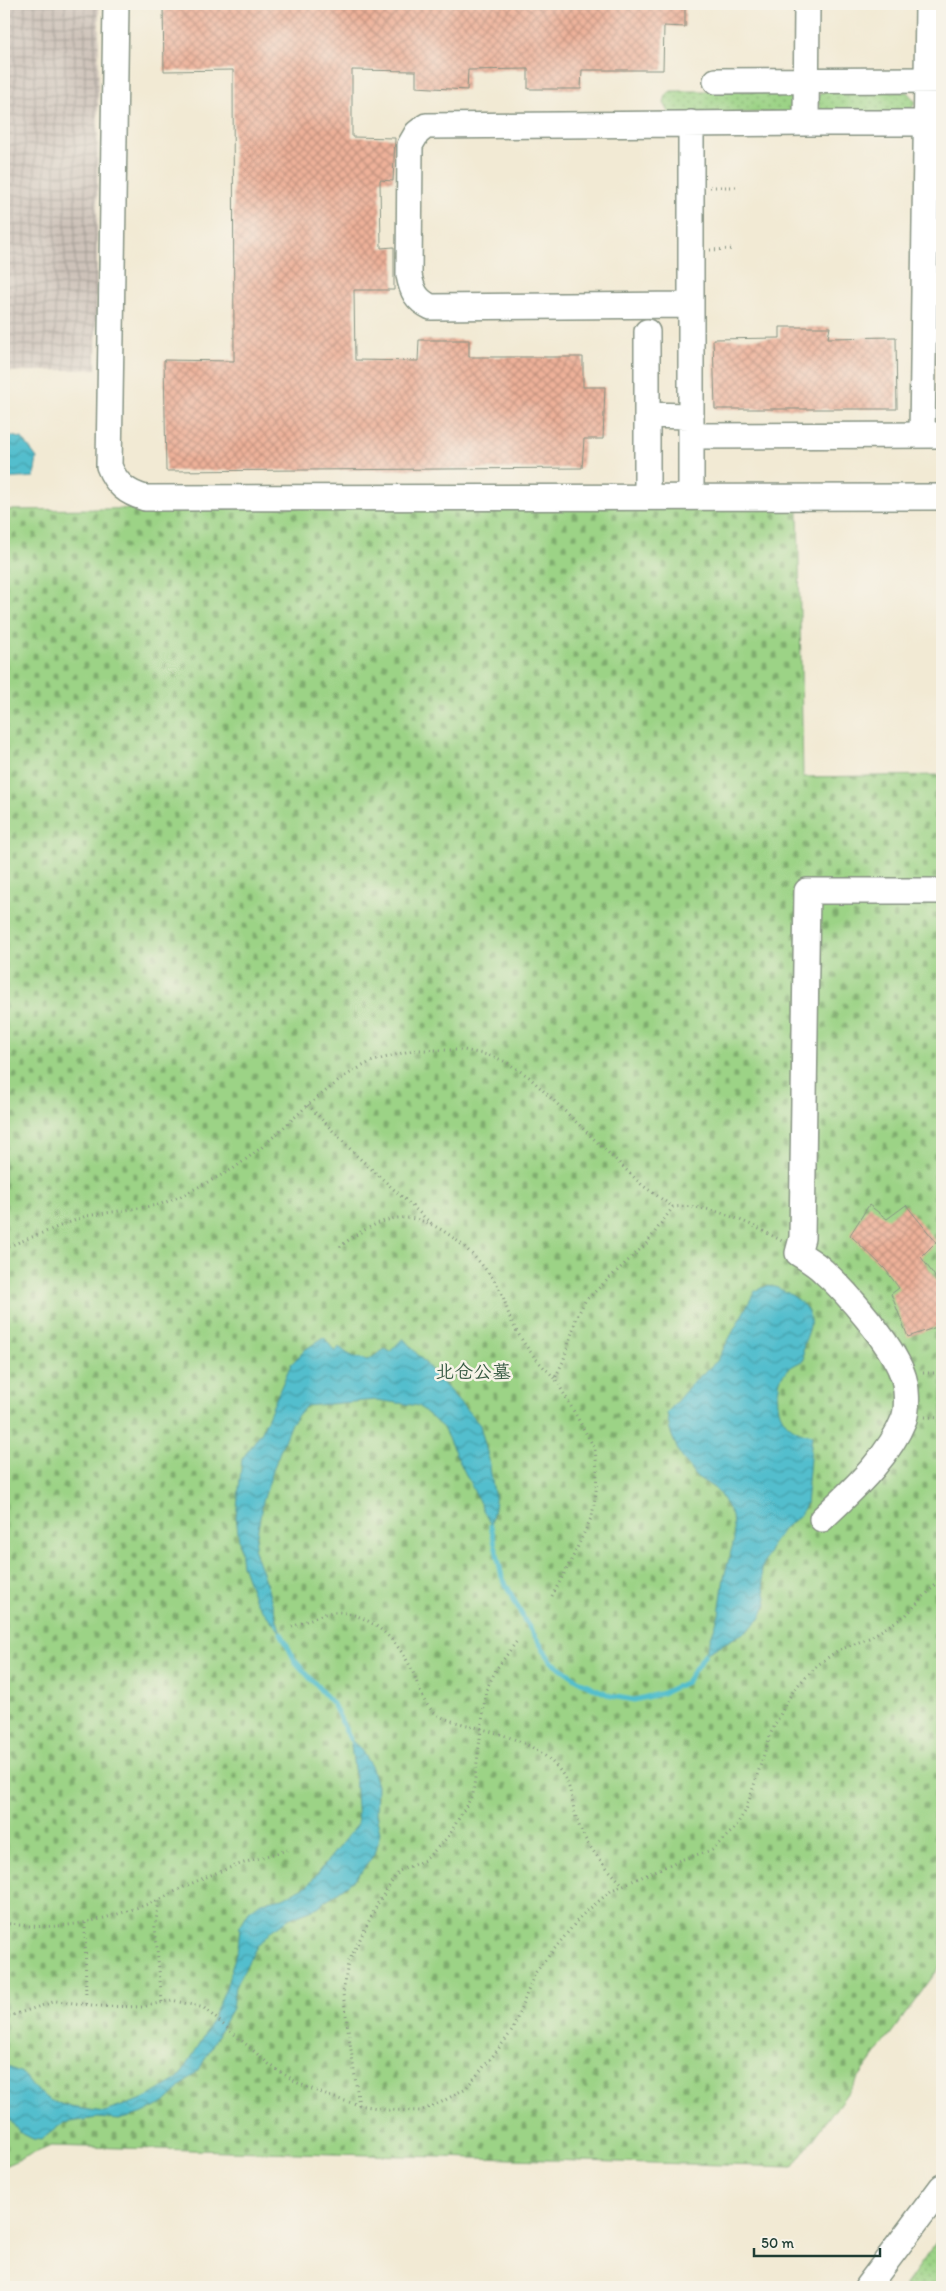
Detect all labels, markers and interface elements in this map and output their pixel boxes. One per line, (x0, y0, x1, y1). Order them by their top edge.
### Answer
park label: 北仓公墓 (435, 1360, 511, 1383)
scale bar (754, 2226, 880, 2258)
text: 50 m (761, 2234, 794, 2252)

